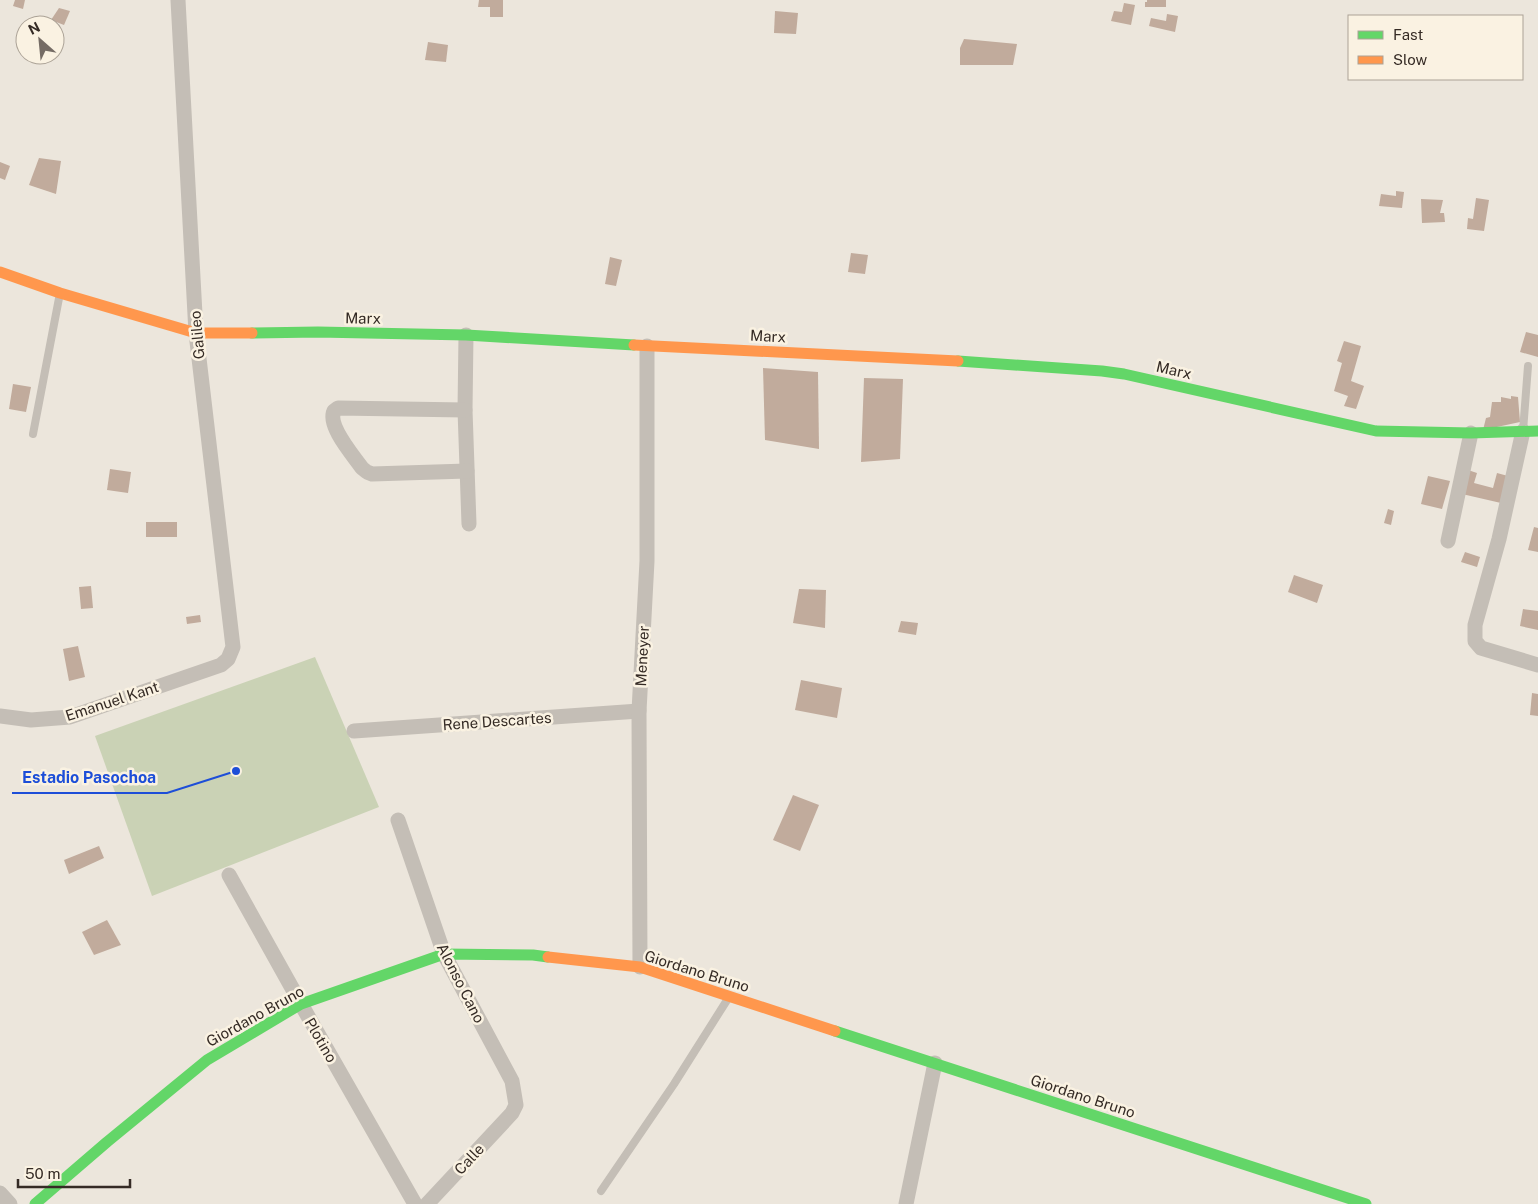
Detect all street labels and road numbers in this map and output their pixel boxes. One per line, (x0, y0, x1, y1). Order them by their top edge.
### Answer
street label: Marx (345, 309, 381, 327)
street label: Galileo (186, 310, 208, 360)
street label: Marx (750, 327, 786, 345)
street label: Marx (1155, 358, 1193, 382)
street label: Meneyer (632, 625, 652, 687)
street label: Emanuel Kant (63, 678, 161, 724)
street label: Rene Descartes (442, 709, 552, 733)
street label: Alonso Cano (434, 940, 488, 1026)
street label: Giordano Bruno (643, 947, 751, 995)
street label: Giordano Bruno (203, 982, 307, 1050)
street label: Plotino (301, 1015, 341, 1065)
street label: Giordano Bruno (1029, 1071, 1137, 1121)
street label: Calle (451, 1140, 487, 1178)

